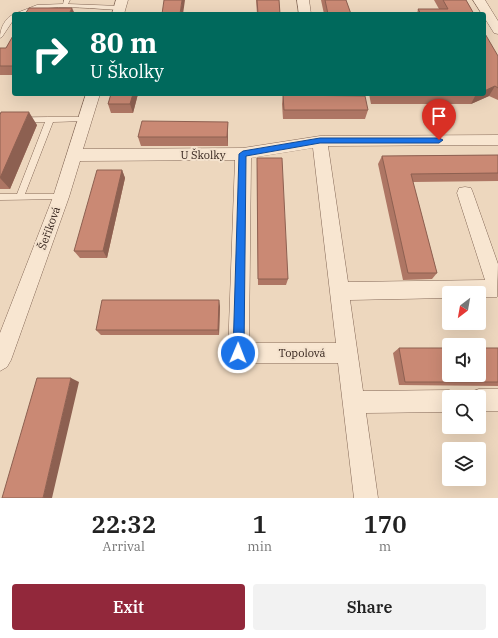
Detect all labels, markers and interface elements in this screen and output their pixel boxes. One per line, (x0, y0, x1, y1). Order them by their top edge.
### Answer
text: 80 m (90, 24, 157, 61)
icon: right (24, 28, 76, 80)
text: U Školky (90, 60, 164, 83)
pin (422, 99, 456, 140)
icon: arrive (428, 105, 450, 127)
street label: U Školky (180, 148, 226, 162)
street label: Šeříková (35, 205, 63, 251)
north arrow (442, 286, 486, 330)
map controls (442, 286, 486, 486)
position arrow (217, 332, 259, 374)
button: sound (442, 338, 486, 382)
street label: Topolová (278, 346, 326, 360)
button: search (442, 390, 486, 434)
button: layers (442, 442, 486, 486)
text: 22:32 (91, 508, 156, 540)
text: 1 (253, 508, 267, 540)
text: 170 (363, 508, 407, 540)
text: Arrival (103, 538, 145, 555)
text: min (247, 538, 272, 555)
text: m (379, 538, 391, 555)
button: Exit (12, 584, 245, 630)
button: Share (253, 584, 486, 630)

